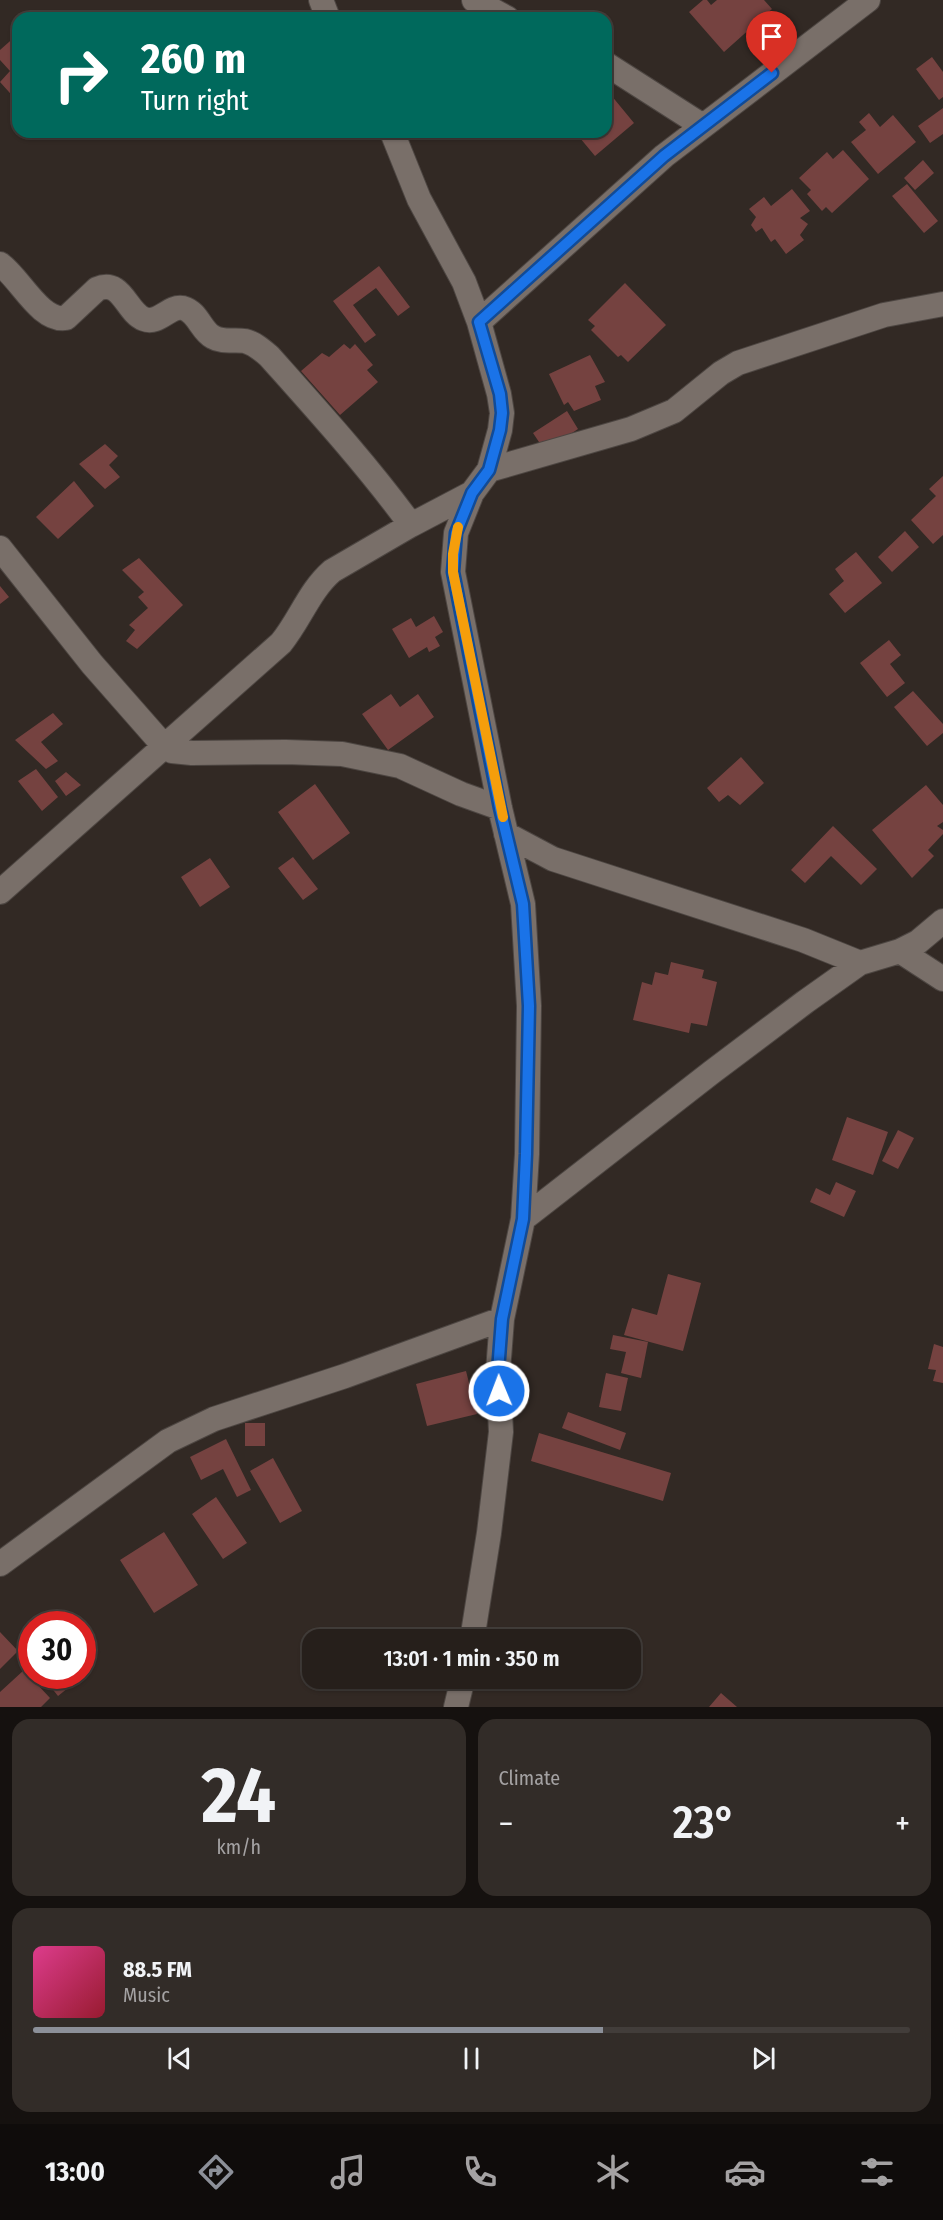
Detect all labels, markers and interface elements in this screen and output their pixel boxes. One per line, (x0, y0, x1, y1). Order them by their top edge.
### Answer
pin (746, 11, 797, 73)
icon: arrive (755, 20, 788, 53)
text: 260 m (141, 34, 246, 84)
icon: right (42, 36, 120, 114)
text: Turn right (141, 85, 249, 117)
position arrow (467, 1359, 531, 1423)
speed limit sign: 30 (18, 1611, 96, 1689)
text: 13:01 · 1 min · 350 m (383, 1645, 560, 1672)
text: 24 (201, 1749, 276, 1843)
text: Climate (499, 1766, 560, 1790)
text: 23° (673, 1796, 736, 1850)
text: − (499, 1804, 513, 1844)
text: + (895, 1804, 910, 1844)
text: km/h (216, 1835, 261, 1859)
text: 88.5 FM (123, 1956, 192, 1983)
text: Music (123, 1983, 170, 2007)
icon: previous (163, 2042, 196, 2075)
icon: pause (455, 2042, 488, 2075)
icon: next (747, 2042, 780, 2075)
icon: directions (195, 2151, 237, 2193)
icon: music (327, 2151, 369, 2193)
icon: phone (459, 2151, 501, 2193)
icon: climate (592, 2151, 634, 2193)
icon: car (724, 2151, 766, 2193)
icon: filters (856, 2151, 898, 2193)
text: 13:00 (45, 2156, 105, 2188)

